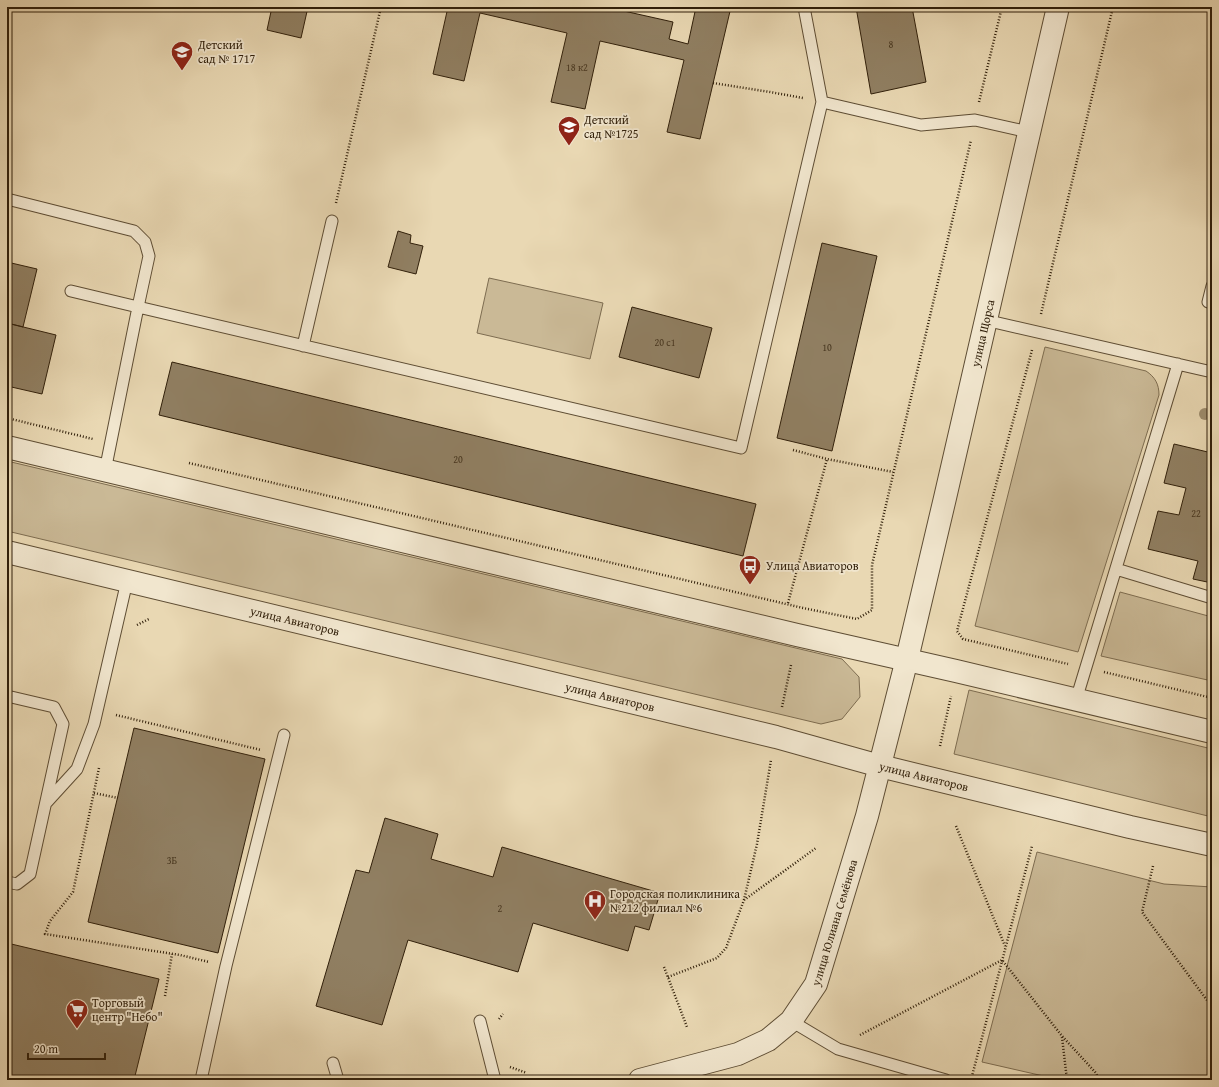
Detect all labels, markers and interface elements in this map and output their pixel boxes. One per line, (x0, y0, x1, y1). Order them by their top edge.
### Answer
place label: Детский сад № 1717 (197, 36, 256, 67)
house number: 8 (889, 37, 894, 52)
school or university icon: Детский сад № 1717 (169, 39, 195, 72)
house number: 18 к2 (566, 60, 588, 75)
place label: Детский сад №1725 (583, 111, 639, 142)
school or university icon: Детский сад №1725 (556, 114, 582, 147)
street label: улица Щорса (966, 297, 998, 370)
house number: 20 с1 (654, 335, 676, 350)
house number: 10 (822, 340, 832, 355)
house number: 20 (453, 452, 463, 467)
house number: 22 (1191, 506, 1201, 521)
bus stop icon: Улица Авиаторов (737, 553, 763, 586)
place label: Улица Авиаторов (766, 557, 859, 574)
street label: улица Авиаторов (247, 602, 341, 640)
street label: улица Авиаторов (562, 677, 657, 716)
street label: улица Авиаторов (877, 757, 971, 795)
house number: 3Б (167, 853, 178, 868)
street label: улица Юлиана Семёнова (807, 857, 861, 989)
place label: Городская поликлиника №212 филиал №6 (610, 885, 740, 916)
hospital icon: Городская поликлиника №212 филиал №6 (582, 888, 608, 921)
house number: 2 (498, 901, 503, 916)
place label: Торговый центр "Небо" (92, 994, 163, 1025)
supermarket icon: Торговый центр "Небо" (64, 997, 90, 1030)
scale bar (28, 1035, 105, 1061)
text: 20 m (34, 1040, 58, 1057)

